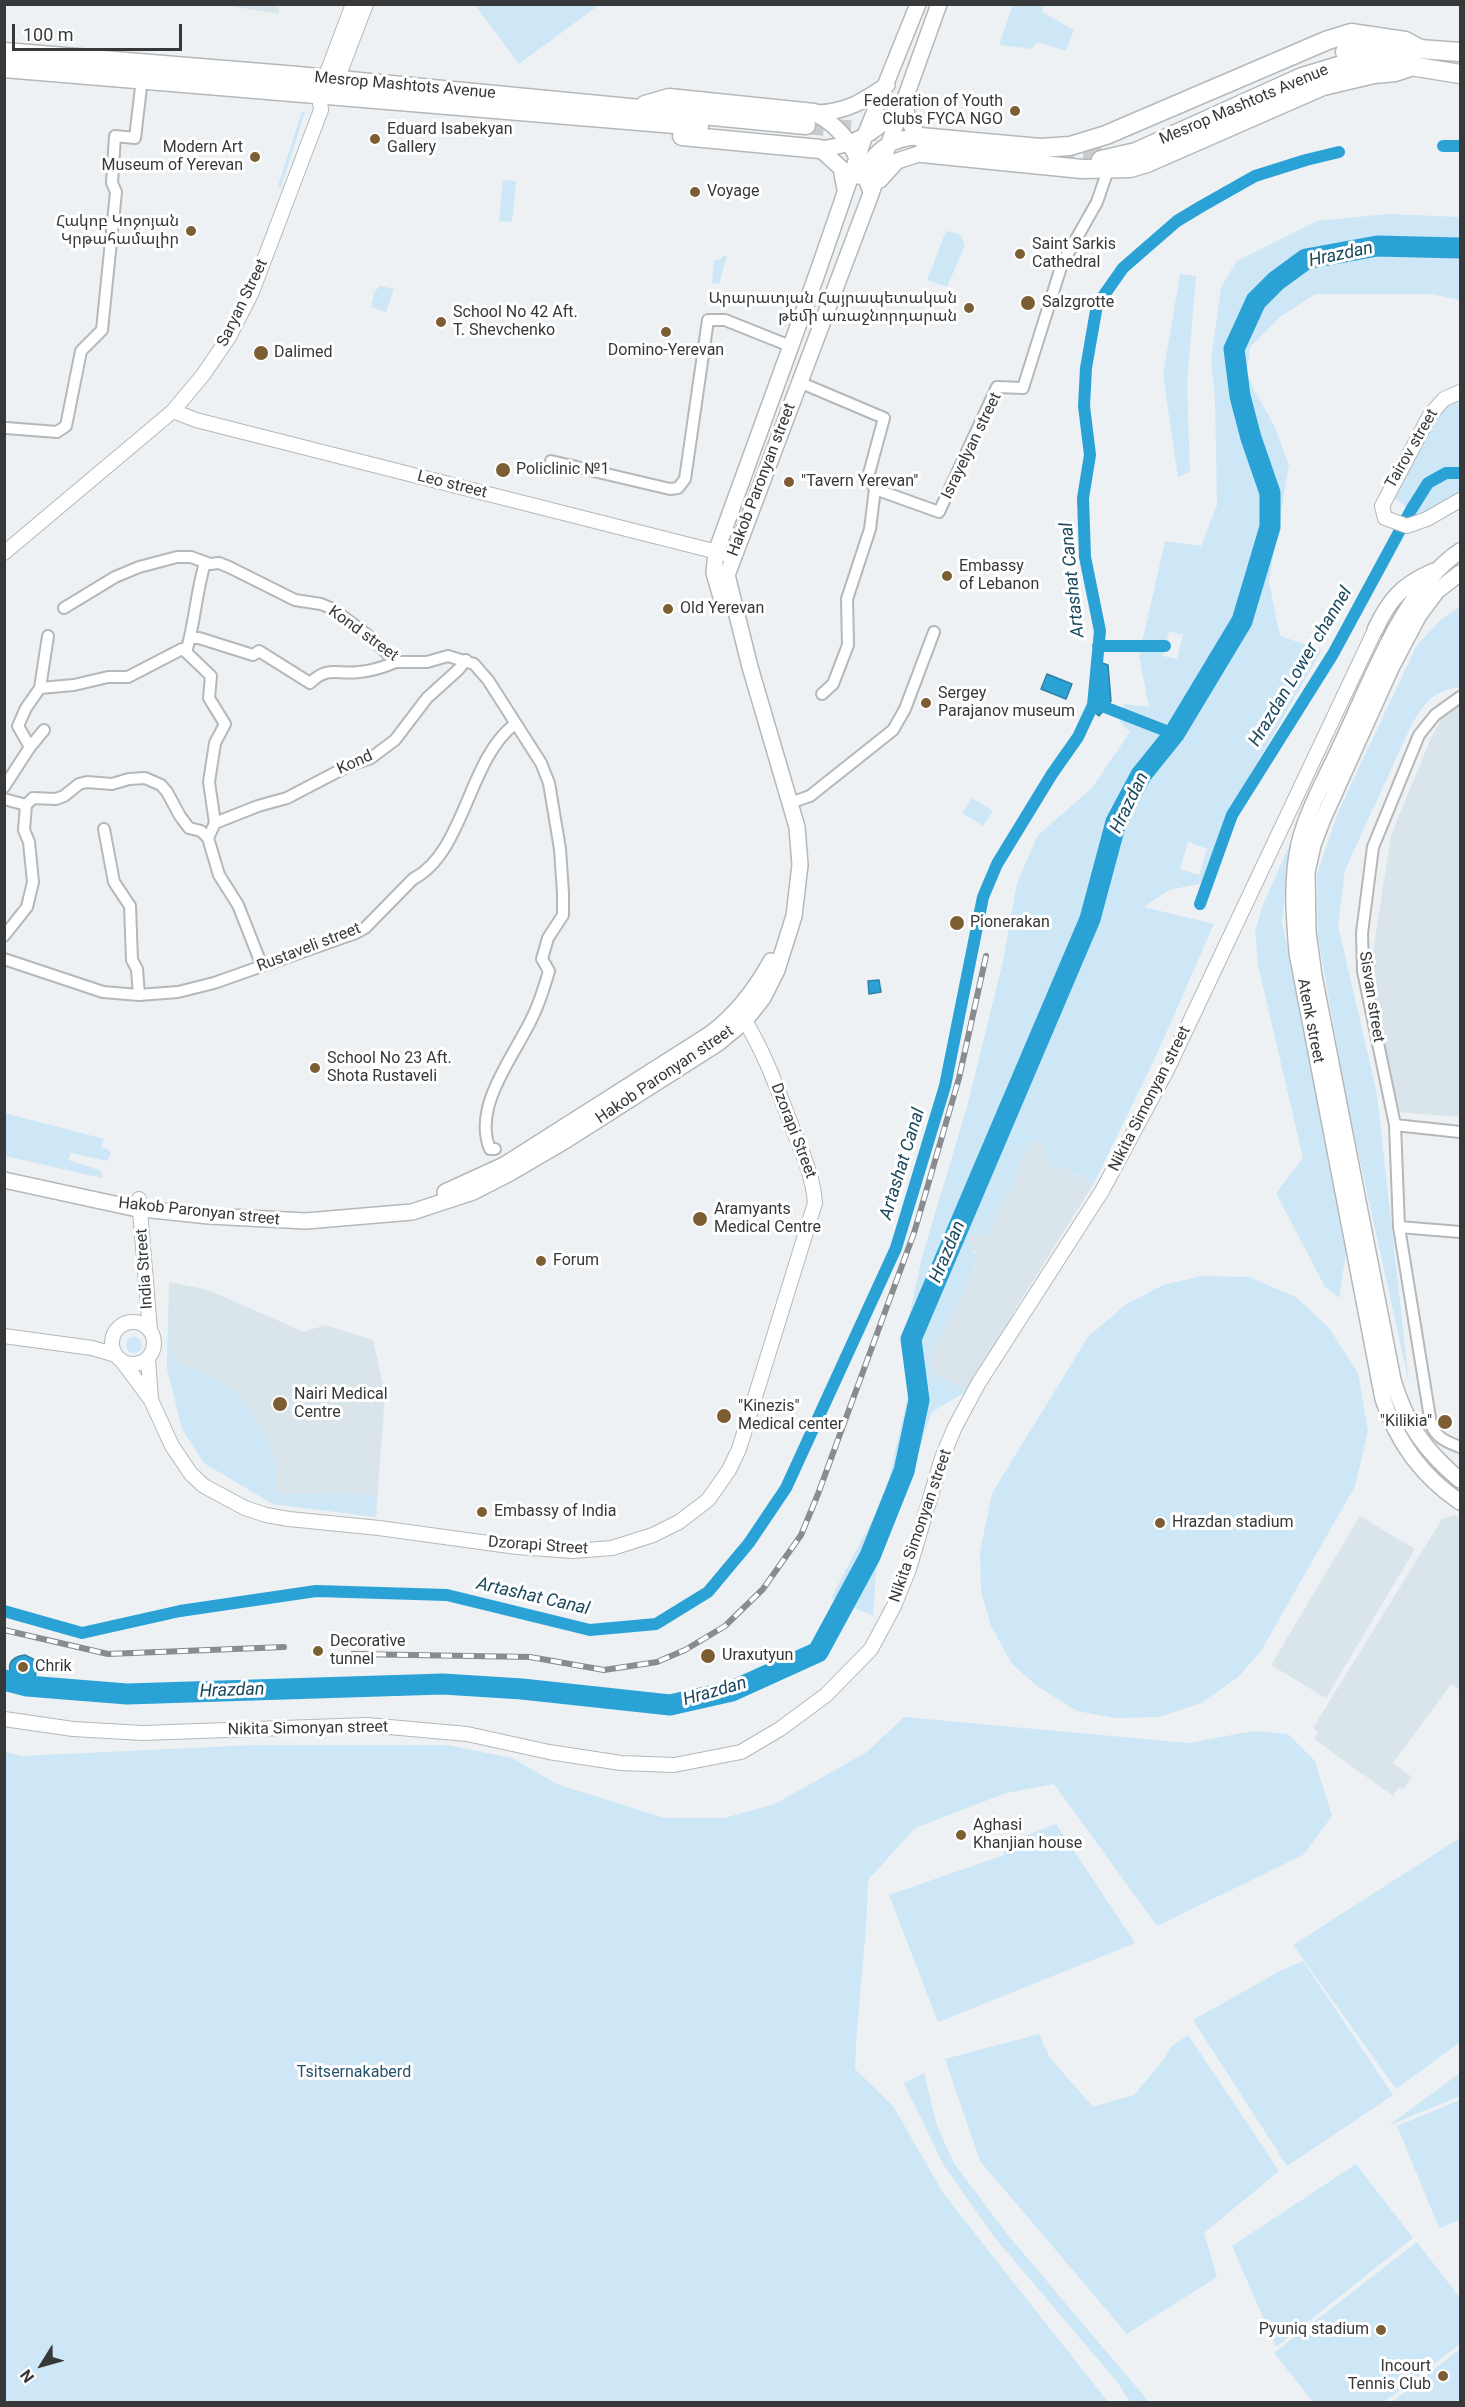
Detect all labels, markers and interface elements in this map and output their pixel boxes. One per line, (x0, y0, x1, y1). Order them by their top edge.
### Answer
scale bar (15, 12, 184, 50)
text: 100 m (23, 24, 74, 45)
street label: Mesrop Mashtots Avenue (1157, 61, 1331, 149)
street label: Mesrop Mashtots Avenue (314, 69, 496, 103)
place label: Federation of Youth Clubs FYCA NGO (864, 92, 1003, 130)
marker: Federation of Youth Clubs FYCA NGO (1008, 104, 1022, 118)
place label: Eduard Isabekyan Gallery (387, 120, 513, 158)
marker: Eduard Isabekyan Gallery (368, 132, 382, 146)
place label: Modern Art Museum of Yerevan (102, 138, 243, 176)
marker: Modern Art Museum of Yerevan (248, 150, 262, 164)
place label: Voyage (707, 182, 759, 202)
marker: Voyage (688, 185, 702, 199)
place label: Հակոբ Կոջոյան Կրթահամալիր (56, 212, 179, 250)
marker: Հակոբ Կոջոյան Կրթահամալիր (184, 224, 198, 238)
place label: Saint Sarkis Cathedral (1032, 235, 1116, 273)
water label: Hrazdan (1307, 238, 1375, 272)
marker: Saint Sarkis Cathedral (1013, 247, 1027, 261)
street label: Saryan Street (214, 256, 272, 350)
place label: Արարատյան Հայրապետական թեմի առաջնորդարան (708, 289, 957, 327)
place label: Salzgrotte (1042, 293, 1114, 313)
marker: Salzgrotte (1019, 294, 1037, 312)
marker: Արարատյան Հայրապետական թեմի առաջնորդարան (962, 301, 976, 315)
place label: School No 42 Aft. T. Shevchenko (453, 303, 578, 341)
marker: School No 42 Aft. T. Shevchenko (434, 315, 448, 329)
marker: Domino-Yerevan (659, 325, 673, 339)
place label: Domino-Yerevan (608, 341, 724, 361)
place label: Dalimed (274, 343, 333, 363)
marker: Dalimed (252, 344, 270, 362)
street label: Israyelyan street (938, 390, 1006, 502)
street label: Hakob Paronyan street (724, 401, 800, 559)
street label: Tairov street (1382, 406, 1442, 492)
place label: Policlinic №1 (516, 460, 610, 480)
marker: Policlinic №1 (494, 461, 512, 479)
street label: Leo street (415, 467, 489, 503)
place label: "Tavern Yerevan" (801, 472, 918, 492)
marker: "Tavern Yerevan" (782, 475, 796, 489)
water label: Artashat Canal (1056, 521, 1090, 639)
place label: Embassy of Lebanon (959, 557, 1039, 595)
marker: Embassy of Lebanon (940, 569, 954, 583)
water label: Hrazdan Lower channel (1245, 583, 1357, 751)
place label: Old Yerevan (680, 599, 764, 619)
street label: Kond street (324, 602, 402, 666)
marker: Old Yerevan (661, 602, 675, 616)
place label: Sergey Parajanov museum (938, 684, 1075, 722)
marker: Sergey Parajanov museum (919, 696, 933, 710)
street label: Kond (334, 747, 376, 779)
water label: Hrazdan (1106, 769, 1154, 837)
place label: Pionerakan (970, 913, 1050, 933)
marker: Pionerakan (948, 914, 966, 932)
street label: Rustaveli street (254, 919, 364, 977)
street label: Sisvan street (1354, 950, 1388, 1044)
street label: Atenk street (1292, 977, 1328, 1065)
street label: Hakob Paronyan street (592, 1022, 738, 1128)
street label: Nikita Simonyan street (1105, 1023, 1195, 1175)
place label: School No 23 Aft. Shota Rustaveli (327, 1049, 452, 1087)
marker: School No 23 Aft. Shota Rustaveli (308, 1061, 322, 1075)
street label: Dzorapi Street (766, 1081, 820, 1181)
water label: Artashat Canal (876, 1106, 930, 1222)
street label: Hakob Paronyan street (117, 1194, 281, 1230)
place label: Aramyants Medical Centre (714, 1200, 821, 1238)
marker: Aramyants Medical Centre (691, 1210, 709, 1228)
water label: Hrazdan (925, 1218, 971, 1286)
street label: India Street (133, 1228, 157, 1310)
place label: Forum (553, 1251, 599, 1271)
marker: Forum (534, 1254, 548, 1268)
place label: Nairi Medical Centre (294, 1385, 388, 1423)
marker: Nairi Medical Centre (271, 1395, 289, 1413)
place label: "Kinezis" Medical center (738, 1397, 843, 1435)
marker: "Kinezis" Medical center (715, 1407, 733, 1425)
place label: "Kilikia" (1380, 1412, 1432, 1432)
marker: "Kilikia" (1436, 1413, 1454, 1431)
street label: Nikita Simonyan street (886, 1447, 956, 1605)
place label: Embassy of India (494, 1502, 616, 1522)
marker: Embassy of India (475, 1505, 489, 1519)
place label: Hrazdan stadium (1172, 1513, 1294, 1533)
marker: Hrazdan stadium (1153, 1516, 1167, 1530)
street label: Dzorapi Street (487, 1533, 589, 1559)
water label: Artashat Canal (474, 1573, 592, 1621)
place label: Decorative tunnel (330, 1632, 406, 1670)
marker: Decorative tunnel (311, 1644, 325, 1658)
place label: Uraxutyun (722, 1646, 793, 1666)
marker: Uraxutyun (699, 1647, 717, 1665)
place label: Chrik (35, 1657, 72, 1677)
marker: Chrik (16, 1660, 30, 1674)
water label: Hrazdan (681, 1673, 749, 1711)
water label: Hrazdan (199, 1679, 265, 1703)
street label: Nikita Simonyan street (228, 1718, 388, 1740)
place label: Aghasi Khanjian house (973, 1816, 1082, 1854)
marker: Aghasi Khanjian house (954, 1828, 968, 1842)
park label: Tsitsernakaberd (297, 2063, 411, 2083)
place label: Pyuniq stadium (1259, 2320, 1369, 2340)
marker: Pyuniq stadium (1374, 2323, 1388, 2337)
north arrow (12, 2335, 72, 2395)
place label: Incourt Tennis Club (1348, 2357, 1431, 2395)
text: N (16, 2366, 38, 2386)
marker: Incourt Tennis Club (1436, 2369, 1450, 2383)

